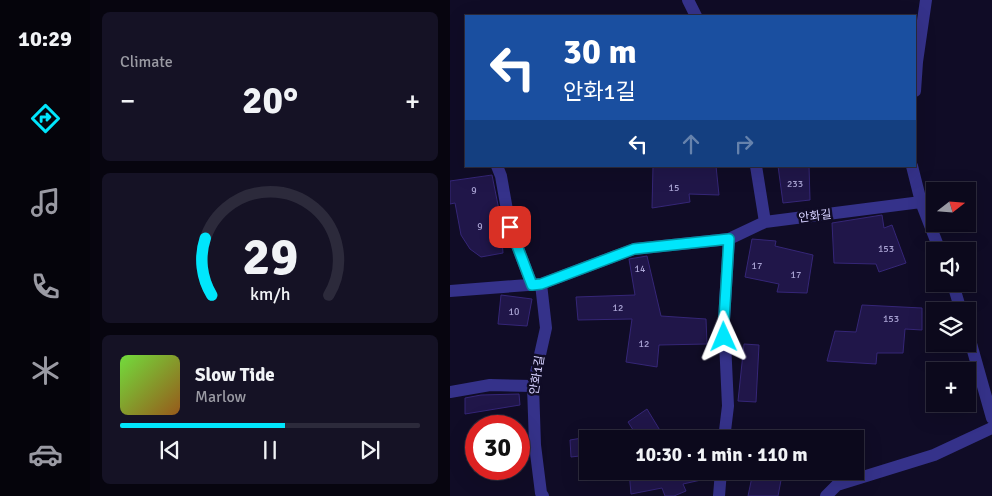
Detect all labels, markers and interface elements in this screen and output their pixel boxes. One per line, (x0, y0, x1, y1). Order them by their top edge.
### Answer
text: 10:29 (18, 25, 72, 52)
text: 30 m (563, 30, 637, 73)
icon: left (480, 35, 545, 100)
text: Climate (120, 52, 173, 72)
text: 20° (242, 77, 298, 124)
text: 안화1길 (563, 78, 636, 105)
text: − (120, 84, 135, 118)
text: + (405, 84, 420, 118)
icon: directions (28, 101, 63, 136)
icon: left (624, 130, 652, 158)
icon: ahead (677, 130, 705, 158)
icon: right (730, 130, 758, 158)
house number: 233 (787, 178, 803, 190)
house number: 15 (669, 182, 679, 194)
north arrow (926, 182, 976, 232)
map controls (926, 182, 976, 412)
icon: music (28, 185, 63, 220)
house number: 9 (471, 185, 477, 197)
pin (489, 206, 531, 248)
street label: 안화길 (798, 207, 832, 226)
icon: arrive (496, 213, 524, 241)
house number: 9 (477, 221, 483, 233)
text: 29 (242, 225, 298, 289)
button: sound (926, 242, 976, 292)
house number: 153 (878, 243, 894, 255)
house number: 17 (752, 260, 762, 272)
house number: 14 (635, 263, 646, 275)
icon: phone (28, 269, 63, 304)
house number: 17 (791, 269, 801, 281)
text: km/h (250, 283, 290, 305)
house number: 12 (613, 302, 623, 314)
button: layers (926, 302, 976, 352)
house number: 10 (509, 306, 519, 318)
position arrow (697, 310, 749, 362)
house number: 153 (883, 313, 899, 325)
house number: 12 (639, 338, 649, 350)
icon: climate (28, 353, 63, 388)
street label: 안화1길 (527, 354, 548, 396)
button: + (926, 362, 976, 412)
text: Slow Tide (195, 363, 275, 387)
text: Marlow (195, 387, 246, 407)
speed limit sign: 30 (465, 415, 530, 480)
icon: previous (156, 436, 184, 464)
icon: pause (256, 436, 284, 464)
icon: next (356, 436, 384, 464)
icon: car (28, 437, 63, 472)
text: 10:30 · 1 min · 110 m (635, 443, 808, 467)

